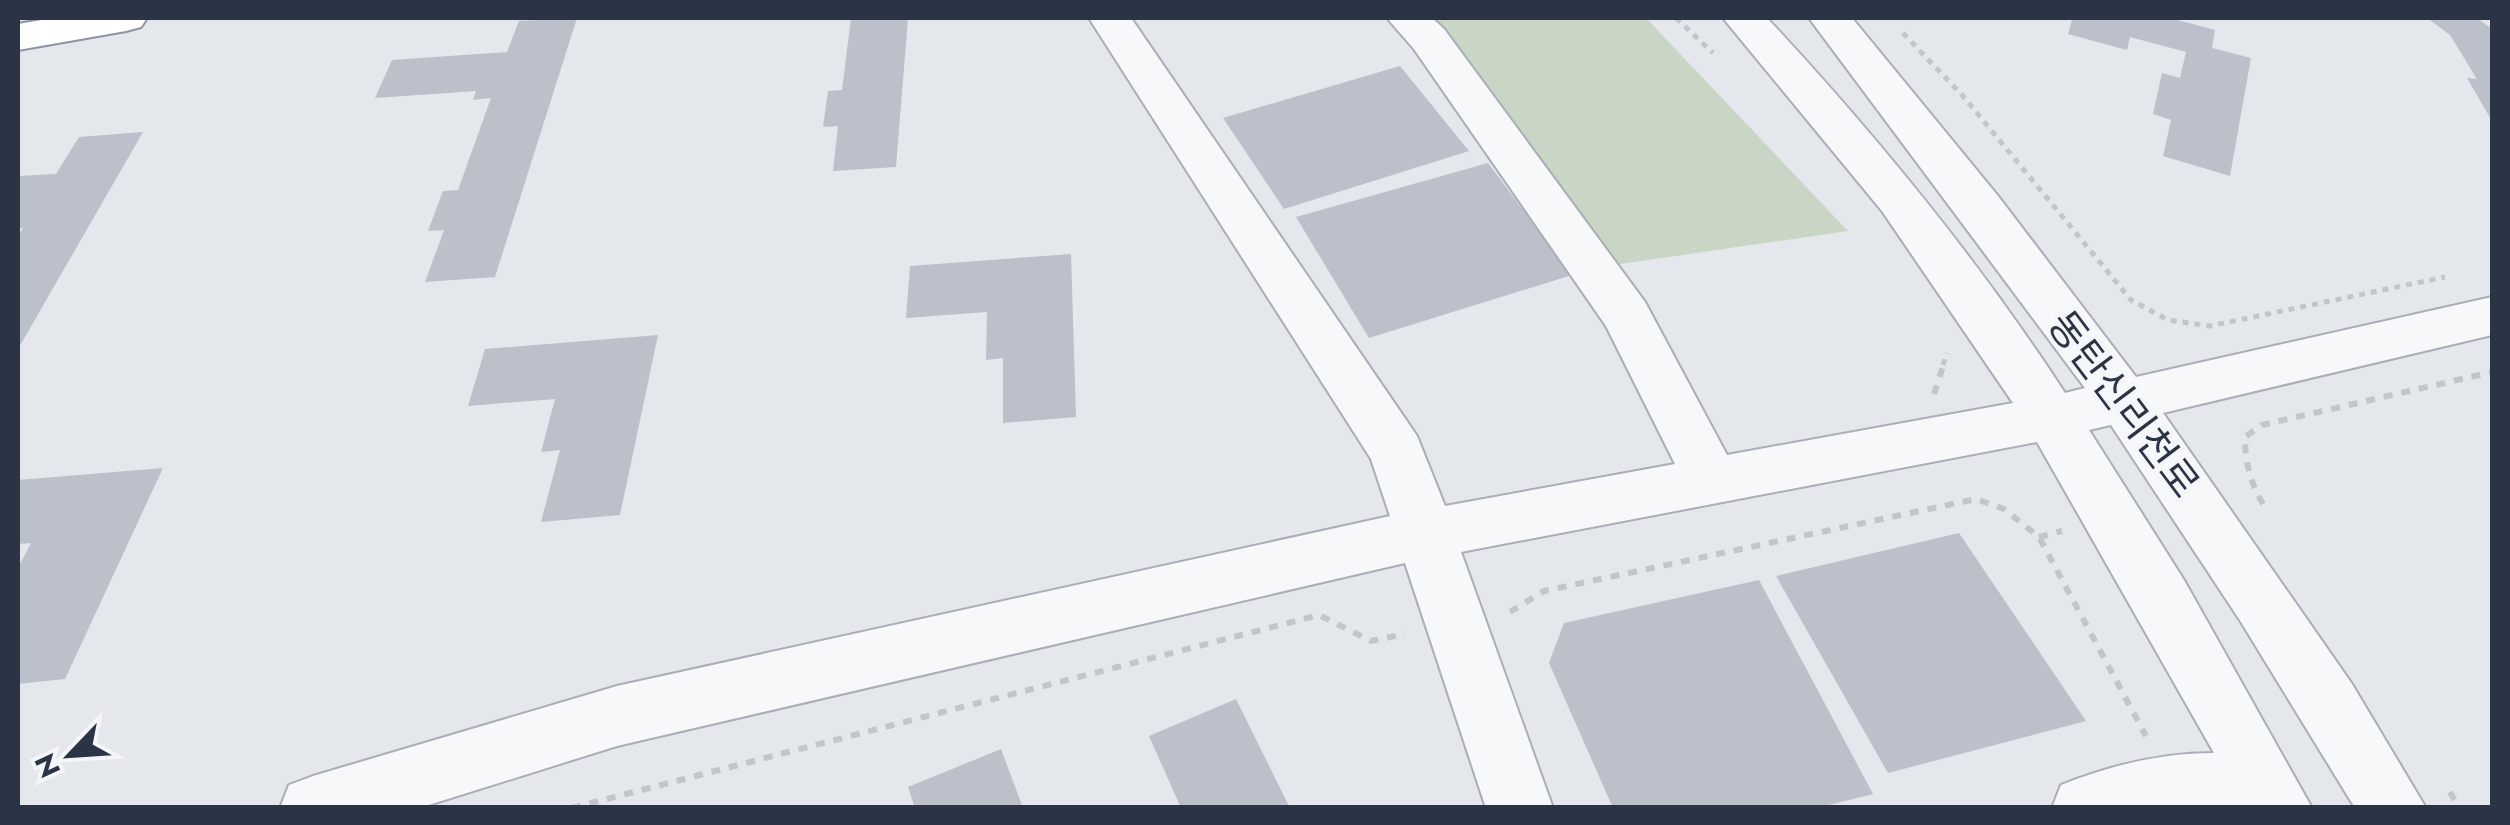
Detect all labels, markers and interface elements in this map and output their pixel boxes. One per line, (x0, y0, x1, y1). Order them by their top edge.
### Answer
street label: 동탄신리천로 (2034, 298, 2214, 510)
north arrow (20, 705, 120, 805)
text: N (25, 747, 71, 784)

